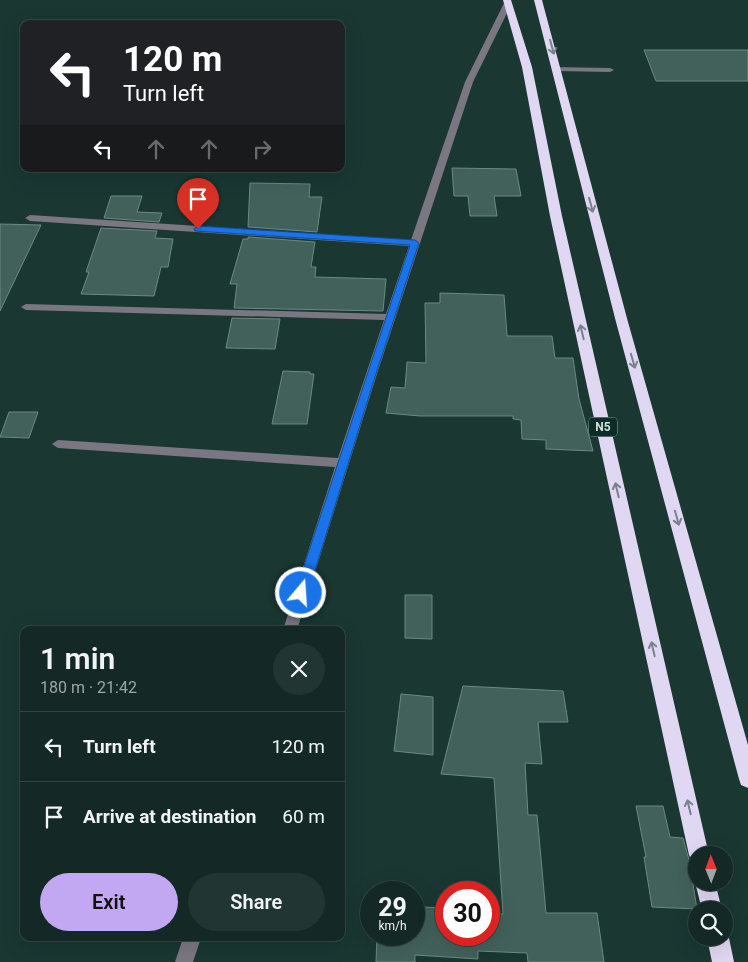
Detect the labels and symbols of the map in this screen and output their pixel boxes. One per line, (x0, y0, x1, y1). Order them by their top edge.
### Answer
one-way arrow (547, 38, 557, 54)
pin (177, 178, 219, 229)
one-way arrow (586, 196, 596, 212)
one-way arrow (577, 324, 586, 340)
one-way arrow (629, 353, 639, 369)
road number: N5 (589, 418, 617, 437)
one-way arrow (612, 483, 621, 499)
one-way arrow (672, 510, 682, 526)
position arrow (274, 566, 326, 618)
one-way arrow (648, 641, 657, 657)
one-way arrow (683, 800, 693, 816)
north arrow (688, 846, 732, 891)
speed limit sign: 30 (435, 881, 500, 946)

